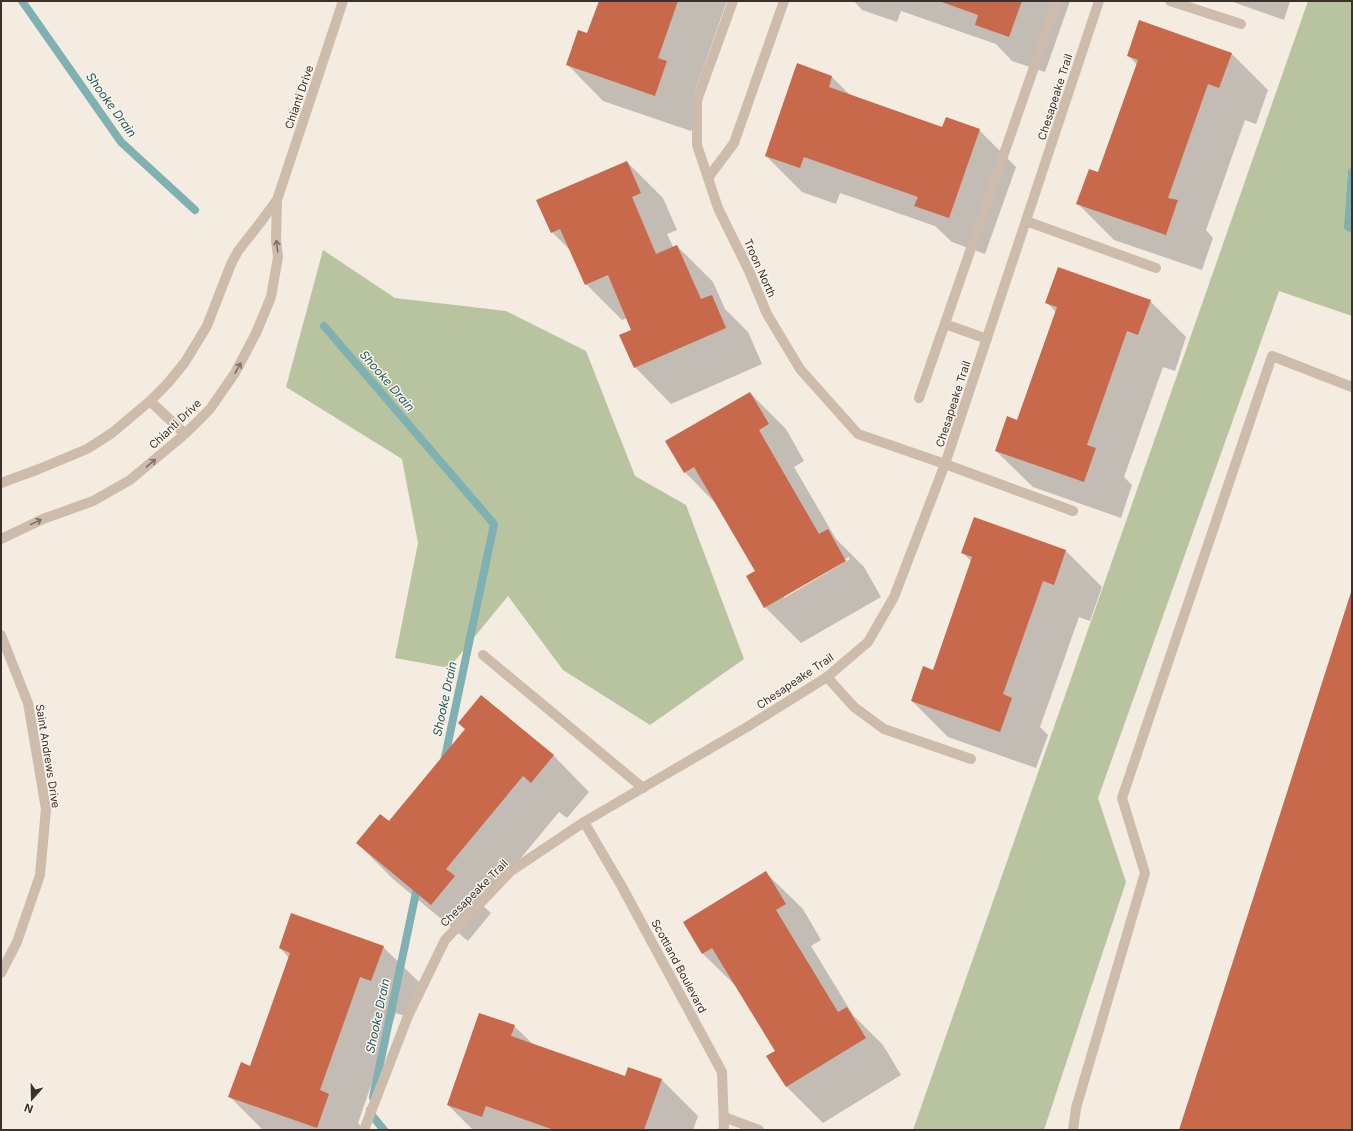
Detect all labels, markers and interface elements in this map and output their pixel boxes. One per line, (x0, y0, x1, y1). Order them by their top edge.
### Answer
street label: Chesapeake Trail (1034, 52, 1076, 142)
street label: Chianti Drive (282, 63, 316, 131)
water label: Shooke Drain (83, 69, 140, 140)
street label: Troon North (741, 237, 779, 299)
one-way arrow (273, 240, 281, 253)
water label: Shooke Drain (357, 347, 418, 414)
street label: Chesapeake Trail (932, 359, 974, 449)
one-way arrow (234, 362, 242, 374)
street label: Chianti Drive (146, 396, 204, 452)
one-way arrow (145, 458, 156, 467)
one-way arrow (30, 518, 42, 525)
street label: Chesapeake Trail (754, 650, 836, 712)
water label: Shooke Drain (429, 660, 460, 738)
street label: Saint Andrews Drive (33, 703, 63, 809)
street label: Chesapeake Trail (437, 856, 511, 930)
street label: Scottland Boulevard (648, 917, 710, 1015)
water label: Shooke Drain (362, 977, 393, 1055)
north arrow (12, 1079, 52, 1119)
text: N (22, 1100, 35, 1116)

